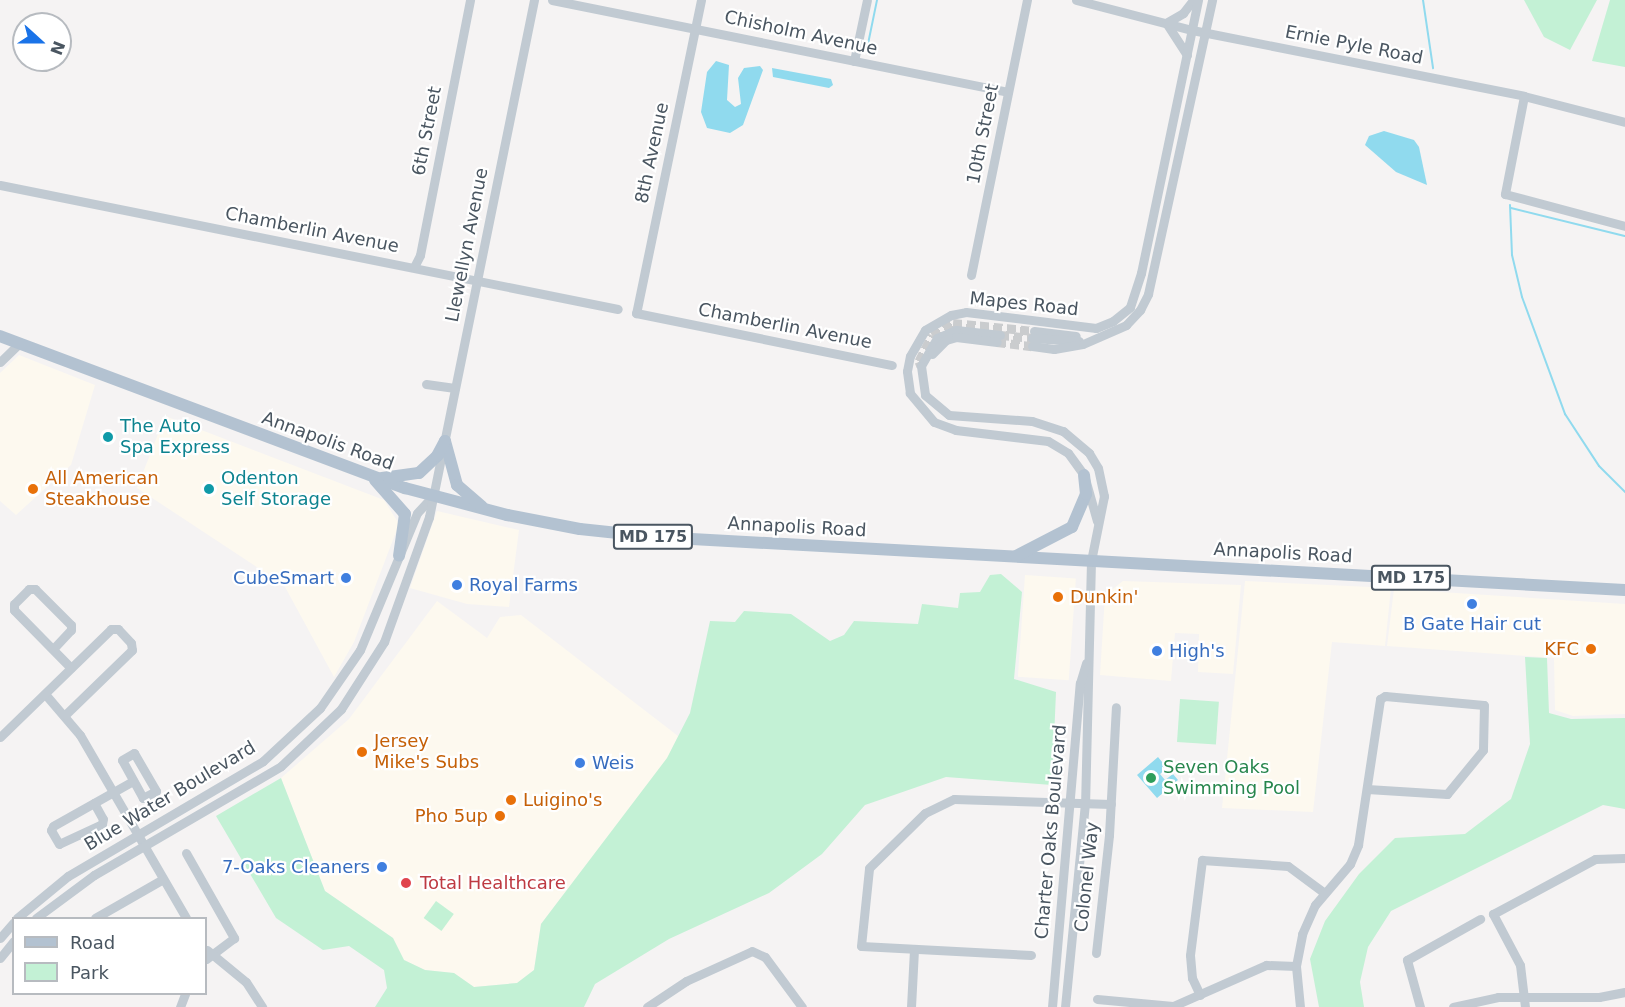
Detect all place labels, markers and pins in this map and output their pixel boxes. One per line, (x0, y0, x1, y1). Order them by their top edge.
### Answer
place label: The Auto Spa Express (120, 416, 230, 458)
marker: The Auto Spa Express (101, 430, 115, 444)
place label: All American Steakhouse (45, 468, 159, 510)
place label: Odenton Self Storage (221, 468, 331, 510)
marker: All American Steakhouse (26, 482, 40, 496)
marker: Odenton Self Storage (202, 482, 216, 496)
place label: CubeSmart (233, 567, 334, 589)
marker: CubeSmart (339, 571, 353, 585)
place label: Royal Farms (469, 574, 578, 596)
marker: Royal Farms (450, 578, 464, 592)
place label: Dunkin' (1070, 586, 1138, 608)
marker: Dunkin' (1051, 590, 1065, 604)
marker: B Gate Hair cut (1465, 597, 1479, 611)
place label: B Gate Hair cut (1403, 613, 1541, 635)
place label: KFC (1544, 638, 1579, 660)
place label: High's (1169, 640, 1225, 662)
marker: KFC (1584, 642, 1598, 656)
marker: High's (1150, 644, 1164, 658)
place label: Jersey Mike's Subs (374, 731, 479, 774)
marker: Jersey Mike's Subs (355, 745, 369, 759)
place label: Weis (592, 752, 634, 774)
marker: Weis (573, 756, 587, 770)
place label: Seven Oaks Swimming Pool (1163, 757, 1300, 800)
marker: Seven Oaks Swimming Pool (1144, 771, 1158, 785)
place label: Luigino's (523, 789, 602, 811)
marker: Luigino's (504, 793, 518, 807)
place label: Pho 5up (415, 805, 488, 827)
marker: Pho 5up (493, 809, 507, 823)
place label: 7-Oaks Cleaners (222, 856, 370, 878)
marker: 7-Oaks Cleaners (375, 860, 389, 874)
place label: Total Healthcare (420, 872, 566, 894)
marker: Total Healthcare (397, 874, 415, 892)

